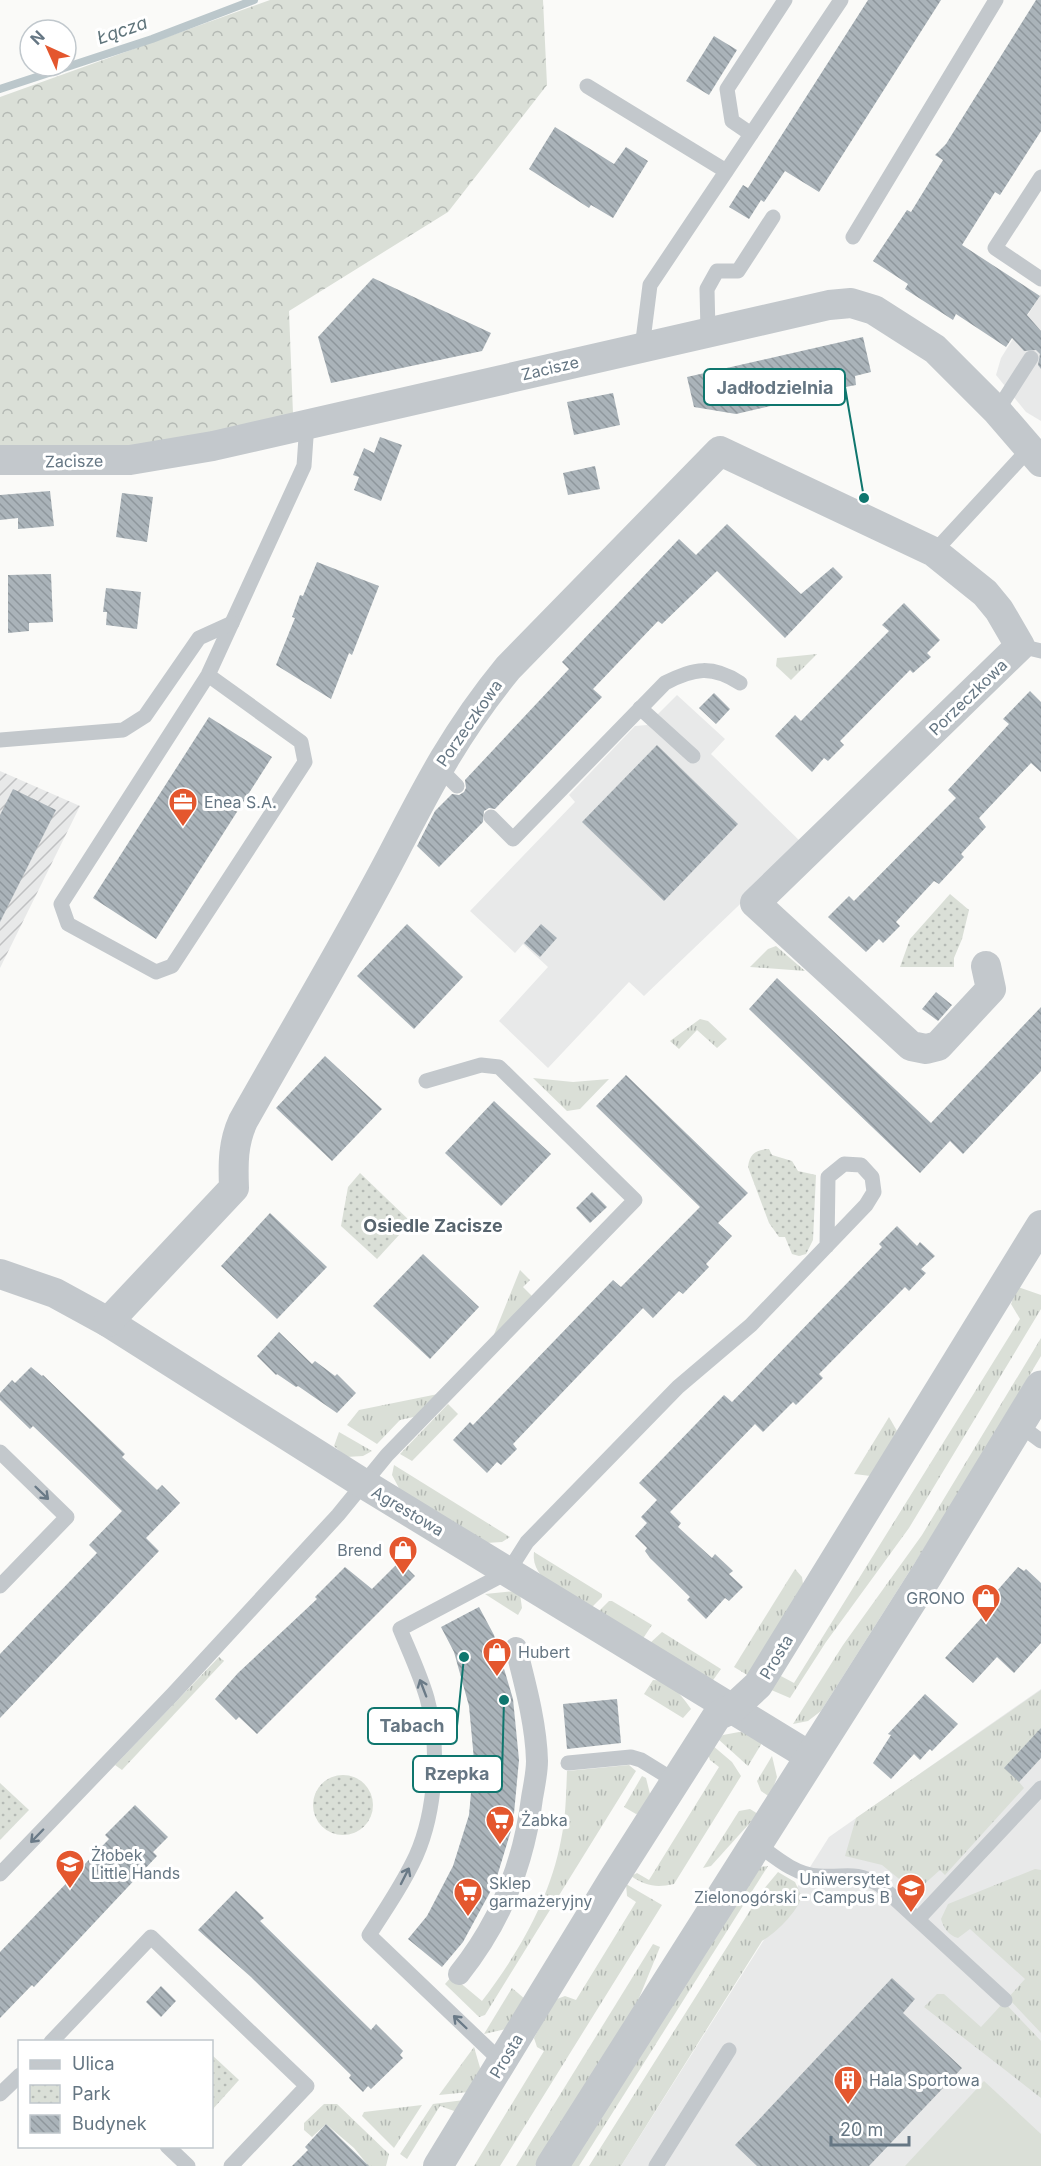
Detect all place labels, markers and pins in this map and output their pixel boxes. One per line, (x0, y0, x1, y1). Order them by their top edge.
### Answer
callout: Jadłodzielnia (704, 369, 845, 405)
office icon: Enea S.A. (167, 786, 199, 828)
place label: Enea S.A. (204, 792, 277, 812)
shop icon: Brend (387, 1534, 419, 1576)
place label: Brend (337, 1540, 382, 1560)
shop icon: GRONO (970, 1582, 1002, 1624)
place label: GRONO (906, 1588, 965, 1608)
shop icon: Hubert (481, 1636, 513, 1678)
place label: Hubert (518, 1642, 570, 1662)
callout: Tabach (368, 1708, 457, 1744)
callout: Rzepka (413, 1756, 502, 1792)
supermarket icon: Żabka (484, 1804, 516, 1846)
place label: Żabka (521, 1810, 568, 1830)
place label: Żłobek Little Hands (91, 1845, 180, 1883)
school or university icon: Żłobek Little Hands (54, 1848, 86, 1890)
place label: Uniwersytet Zielonogórski - Campus B (694, 1869, 890, 1907)
school or university icon: Uniwersytet Zielonogórski - Campus B (895, 1872, 927, 1914)
place label: Sklep garmażeryjny (489, 1873, 592, 1911)
supermarket icon: Sklep garmażeryjny (452, 1876, 484, 1918)
building icon: Hala Sportowa (832, 2064, 864, 2106)
place label: Hala Sportowa (869, 2070, 980, 2090)

